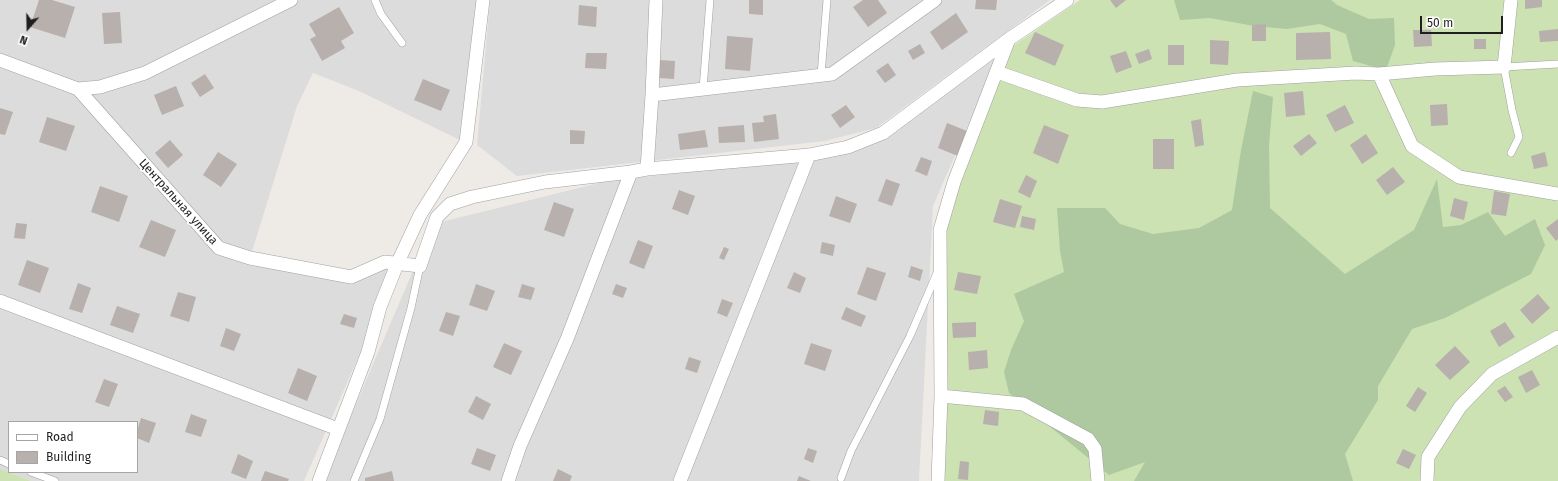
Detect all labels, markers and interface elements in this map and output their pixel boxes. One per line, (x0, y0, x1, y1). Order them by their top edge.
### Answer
north arrow (8, 8, 48, 48)
scale bar (1422, 8, 1505, 34)
text: 50 m (1427, 16, 1453, 30)
text: N (18, 32, 29, 47)
street label: Центральная улица (136, 156, 220, 248)
legend (8, 421, 138, 473)
text: Road (46, 430, 74, 444)
text: Building (46, 450, 91, 464)

